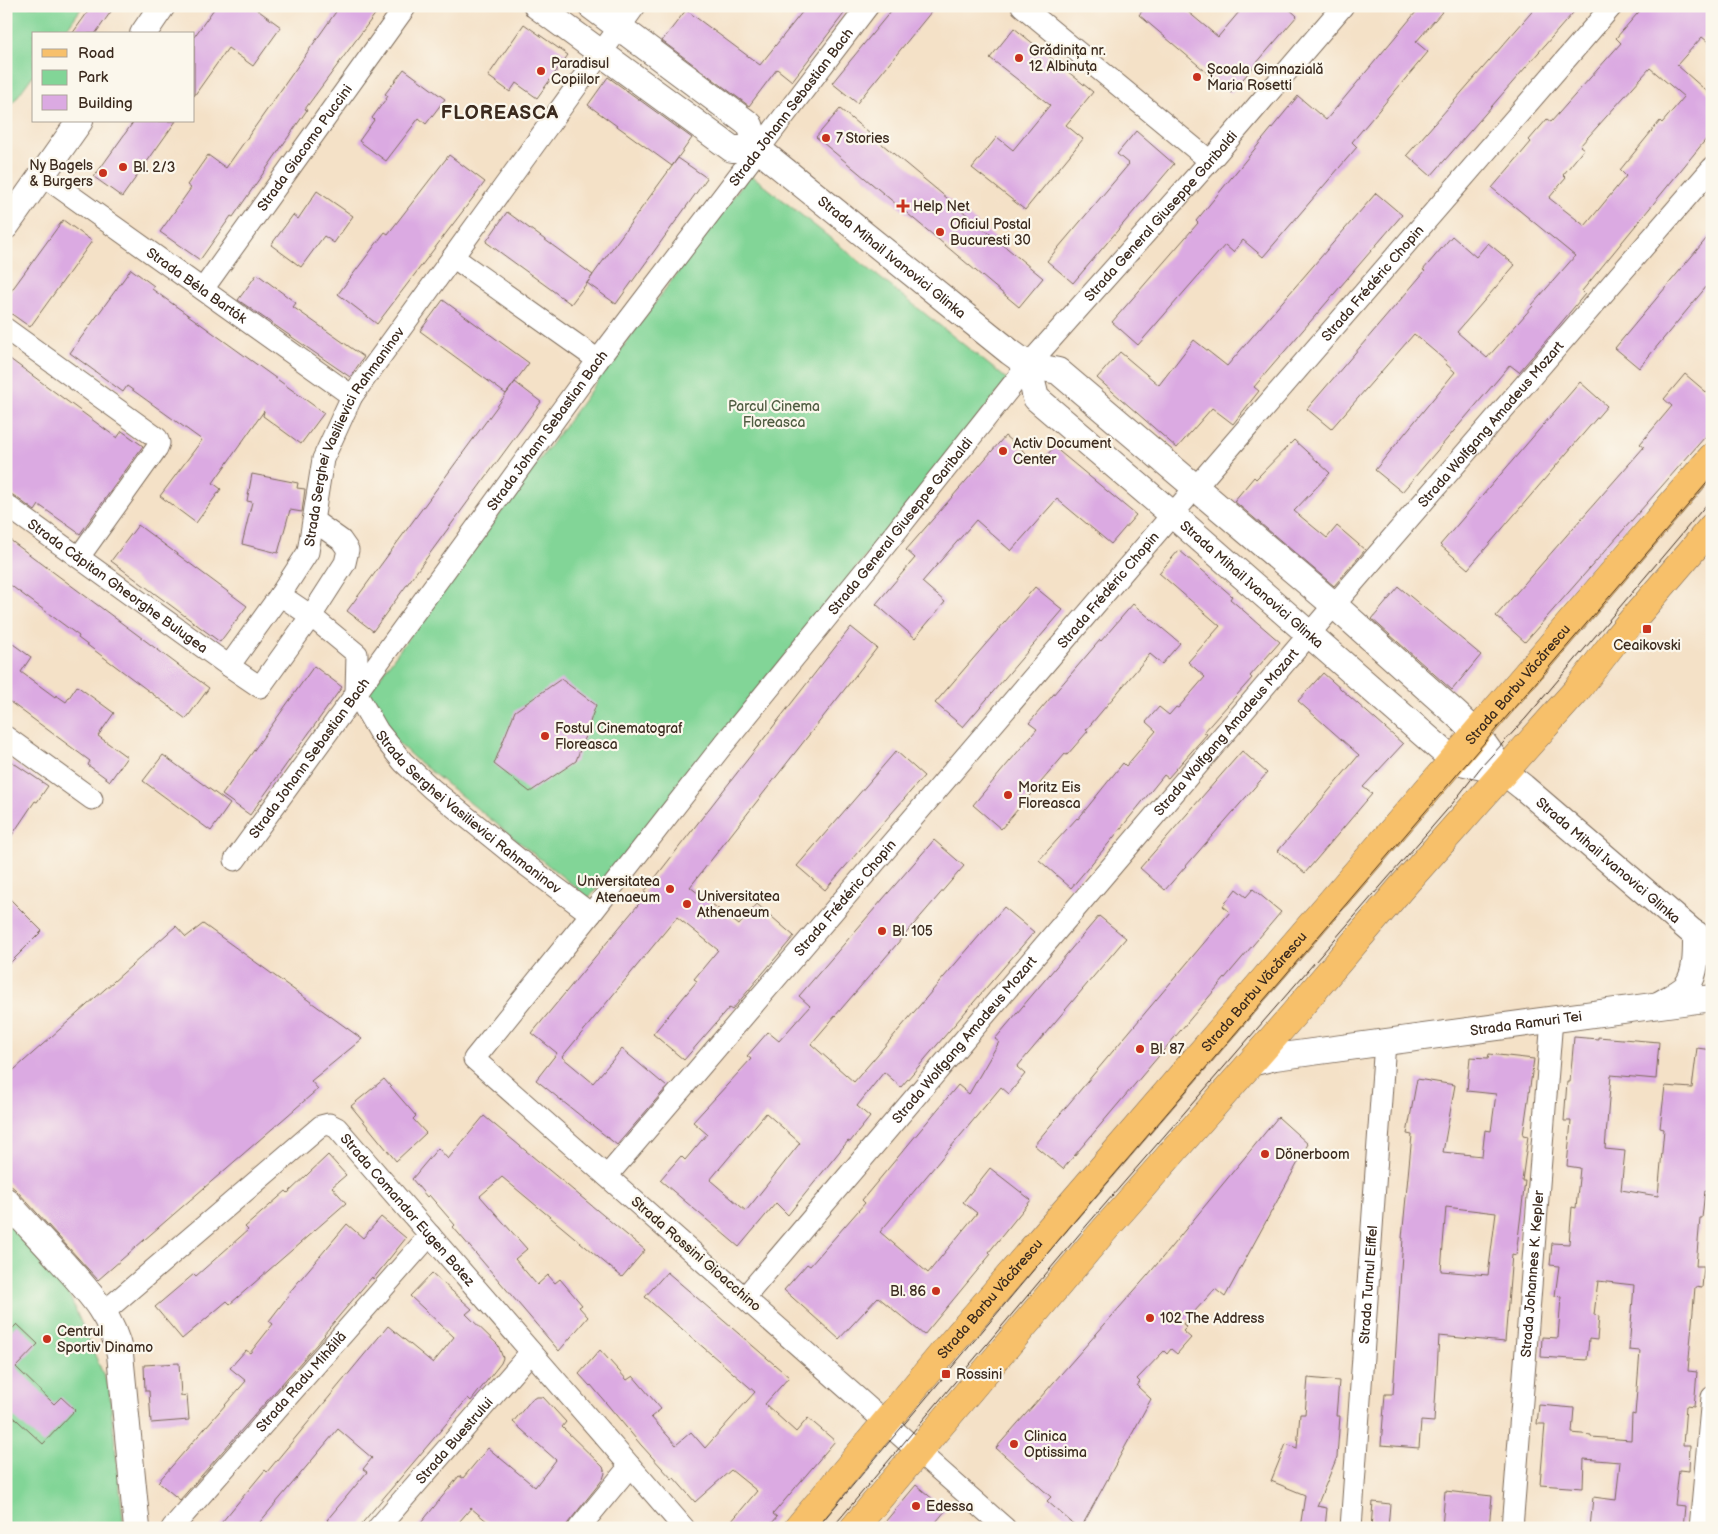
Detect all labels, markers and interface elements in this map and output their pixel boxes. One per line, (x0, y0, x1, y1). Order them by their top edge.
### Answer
street label: Strada Johann Sebastian Bach (725, 25, 857, 189)
legend (32, 32, 195, 122)
place label: Grădinița nr. 12 Albinuța (1029, 42, 1106, 75)
text: Road (78, 44, 114, 63)
marker: Grădinița nr. 12 Albinuța (1013, 52, 1025, 64)
place label: Paradisul Copiilor (551, 55, 609, 88)
place label: Școala Gimnazială Maria Rosetti (1207, 61, 1324, 94)
marker: Paradisul Copiilor (535, 65, 547, 77)
text: Park (78, 68, 109, 87)
marker: Școala Gimnazială Maria Rosetti (1191, 71, 1203, 83)
street label: Strada Giacomo Puccini (253, 81, 356, 214)
text: Building (78, 94, 133, 113)
district label: FLOREASCA (441, 102, 559, 125)
street label: Strada General Giuseppe Garibaldi (1081, 127, 1241, 305)
place label: 7 Stories (836, 130, 889, 147)
marker: 7 Stories (820, 132, 832, 144)
place label: Ny Bagels & Burgers (29, 157, 93, 190)
place label: Bl. 2/3 (133, 159, 175, 176)
marker: Bl. 2/3 (117, 161, 129, 173)
marker: Ny Bagels & Burgers (97, 167, 109, 179)
street label: Strada Mihail Ivanovici Glinka (815, 192, 969, 322)
place label: Help Net (913, 198, 970, 215)
marker: Help Net (897, 200, 909, 212)
place label: Oficiul Postal Bucuresti 30 (950, 216, 1031, 249)
street label: Strada Frédéric Chopin (1317, 222, 1427, 345)
marker: Oficiul Postal Bucuresti 30 (934, 226, 946, 238)
street label: Strada Béla Bartók (143, 244, 250, 327)
street label: Strada Serghei Vasilievici Rahmaninov (301, 323, 408, 548)
street label: Strada Wolfgang Amadeus Mozart (1414, 337, 1568, 511)
street label: Strada Johann Sebastian Bach (483, 347, 611, 514)
park label: Parcul Cinema Floreasca (728, 398, 820, 431)
street label: Strada General Giuseppe Garibaldi (824, 434, 976, 618)
place label: Activ Document Center (1013, 435, 1112, 468)
marker: Activ Document Center (997, 445, 1009, 457)
street label: Strada Căpitan Gheorghe Bulugea (25, 515, 211, 657)
street label: Strada Mihail Ivanovici Glinka (1177, 517, 1327, 651)
street label: Strada Frédéric Chopin (1053, 528, 1162, 652)
street label: Strada Barbu Văcărescu (1462, 621, 1574, 748)
marker: Ceaikovski (1641, 623, 1653, 635)
place label: Ceaikovski (1613, 637, 1681, 654)
street label: Strada Wolfgang Amadeus Mozart (1150, 644, 1302, 819)
street label: Strada Johann Sebastian Bach (245, 674, 373, 842)
place label: Fostul Cinematograf Floreasca (555, 720, 683, 753)
street label: Strada Serghei Vasilievici Rahmaninov (372, 727, 565, 897)
marker: Fostul Cinematograf Floreasca (539, 730, 551, 742)
place label: Moritz Eis Floreasca (1018, 779, 1081, 812)
marker: Moritz Eis Floreasca (1002, 789, 1014, 801)
street label: Strada Mihail Ivanovici Glinka (1533, 794, 1684, 927)
street label: Strada Frédéric Chopin (790, 836, 899, 959)
place label: Universitatea Atenaeum (577, 873, 660, 906)
marker: Universitatea Atenaeum (664, 883, 676, 895)
place label: Universitatea Athenaeum (697, 888, 780, 921)
marker: Universitatea Athenaeum (681, 898, 693, 910)
place label: Bl. 105 (892, 923, 933, 940)
marker: Bl. 105 (876, 925, 888, 937)
street label: Strada Barbu Văcărescu (1198, 928, 1310, 1055)
street label: Strada Wolfgang Amadeus Mozart (888, 952, 1040, 1127)
street label: Strada Ramuri Tei (1469, 1007, 1583, 1039)
place label: Bl. 87 (1150, 1041, 1184, 1058)
marker: Bl. 87 (1134, 1043, 1146, 1055)
street label: Strada Comandor Eugen Botez (337, 1130, 479, 1290)
place label: Dönerboom (1275, 1146, 1350, 1163)
marker: Dönerboom (1259, 1148, 1271, 1160)
street label: Strada Johannes K. Kepler (1517, 1189, 1547, 1358)
street label: Strada Rossini Gioacchino (628, 1193, 764, 1315)
street label: Strada Turnul Eiffel (1355, 1225, 1381, 1344)
street label: Strada Barbu Văcărescu (933, 1235, 1046, 1362)
place label: Bl. 86 (890, 1283, 926, 1300)
marker: Bl. 86 (930, 1285, 942, 1297)
place label: 102 The Address (1160, 1310, 1264, 1327)
marker: 102 The Address (1144, 1312, 1156, 1324)
place label: Centrul Sportiv Dinamo (57, 1323, 153, 1356)
street label: Strada Radu Mihăilă (252, 1328, 350, 1435)
marker: Centrul Sportiv Dinamo (41, 1333, 53, 1345)
place label: Rossini (956, 1366, 1002, 1383)
marker: Rossini (940, 1368, 952, 1380)
street label: Strada Buestrului (412, 1394, 496, 1487)
place label: Clinica Optissima (1024, 1428, 1087, 1461)
marker: Clinica Optissima (1008, 1438, 1020, 1450)
place label: Edessa (926, 1498, 973, 1515)
marker: Edessa (910, 1500, 922, 1512)

